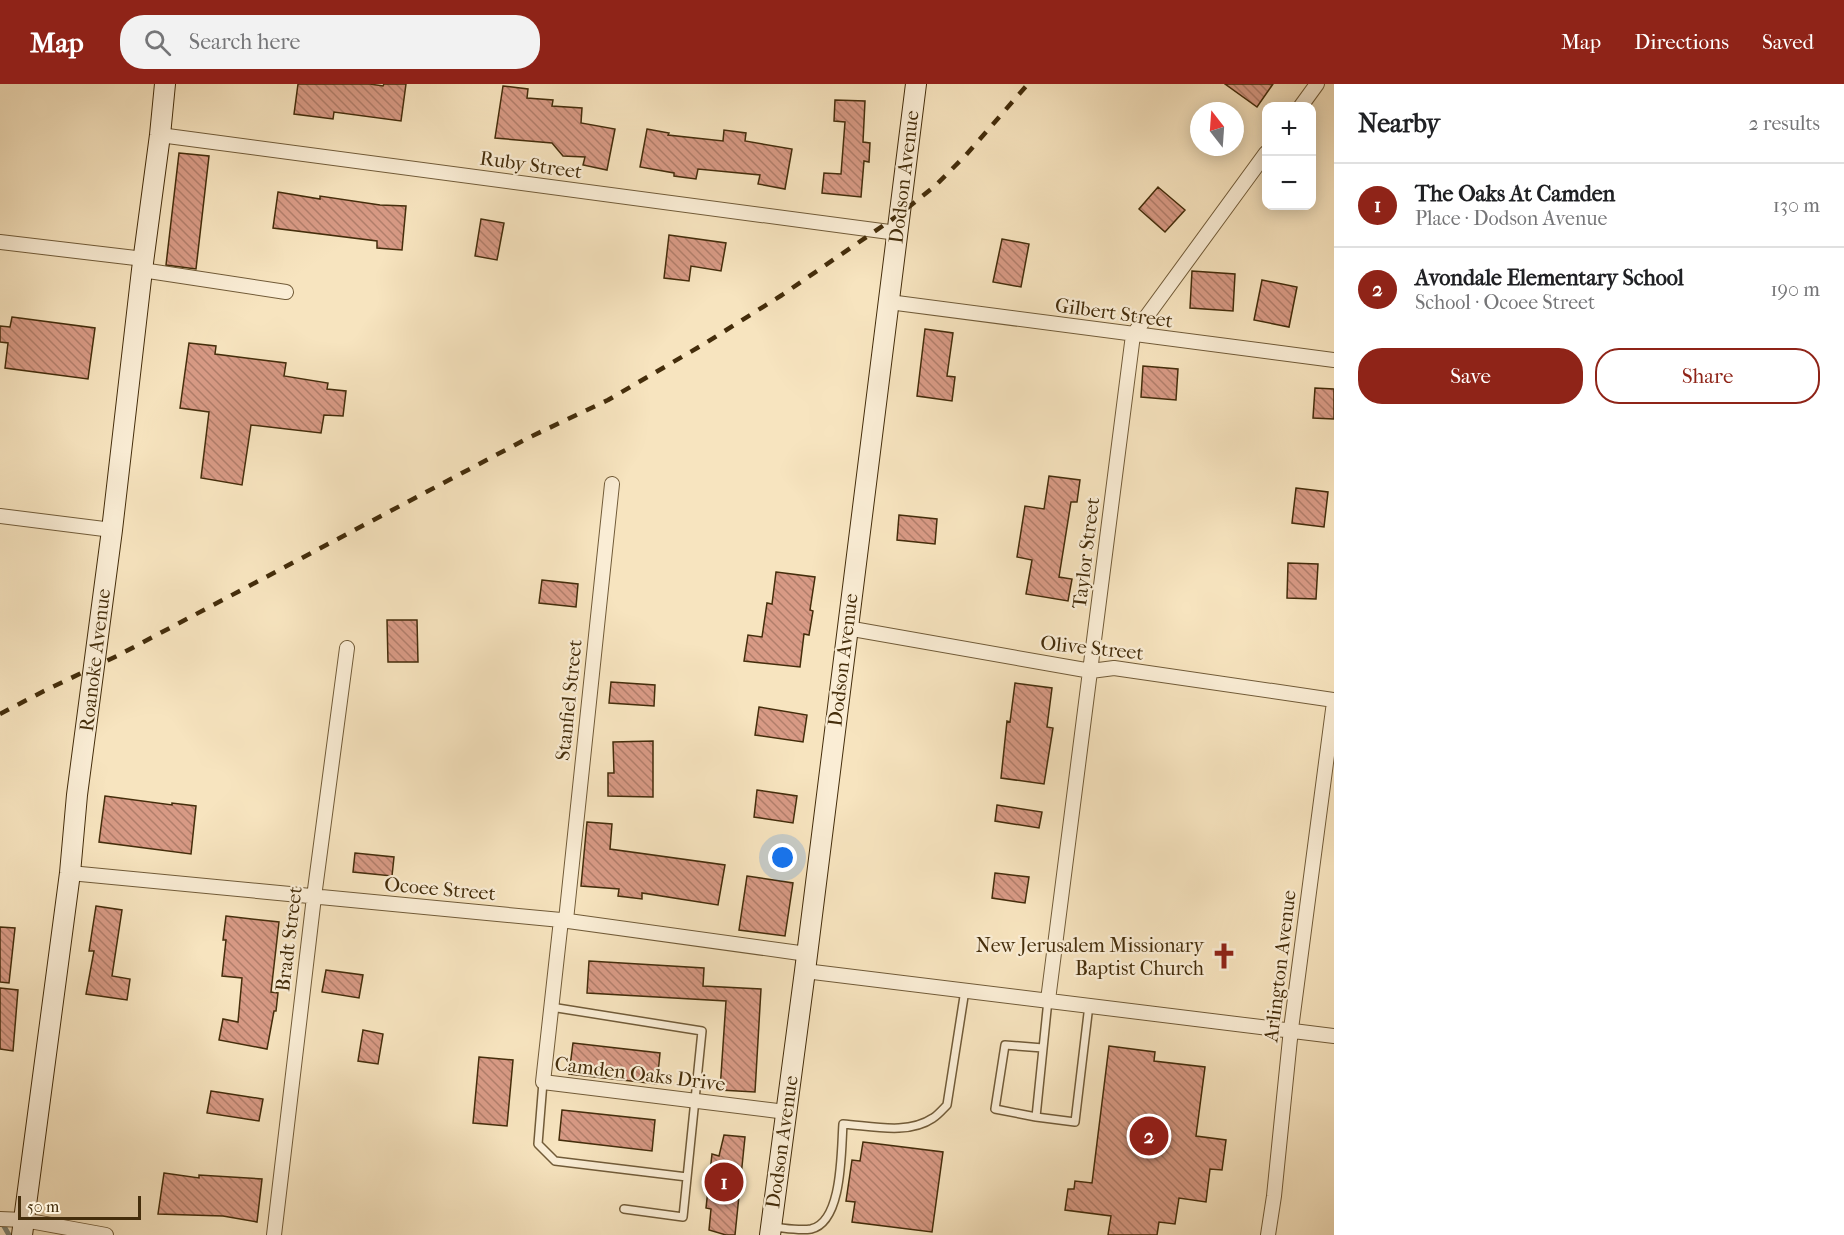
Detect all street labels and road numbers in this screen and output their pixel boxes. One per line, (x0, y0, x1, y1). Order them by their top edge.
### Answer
street label: Dodson Avenue (884, 109, 924, 245)
street label: Ruby Street (478, 146, 584, 184)
street label: Gilbert Street (1054, 293, 1174, 333)
street label: Taylor Street (1068, 496, 1104, 610)
street label: Roanoke Avenue (75, 587, 115, 733)
street label: Dodson Avenue (823, 592, 863, 728)
street label: Olive Street (1039, 631, 1145, 665)
street label: Stanfiel Street (551, 638, 587, 762)
street label: Ocoee Street (383, 873, 497, 905)
street label: Bradt Street (271, 885, 307, 993)
street label: Arlington Avenue (1259, 889, 1301, 1044)
street label: Camden Oaks Drive (553, 1052, 727, 1096)
street label: Dodson Avenue (761, 1074, 803, 1210)

